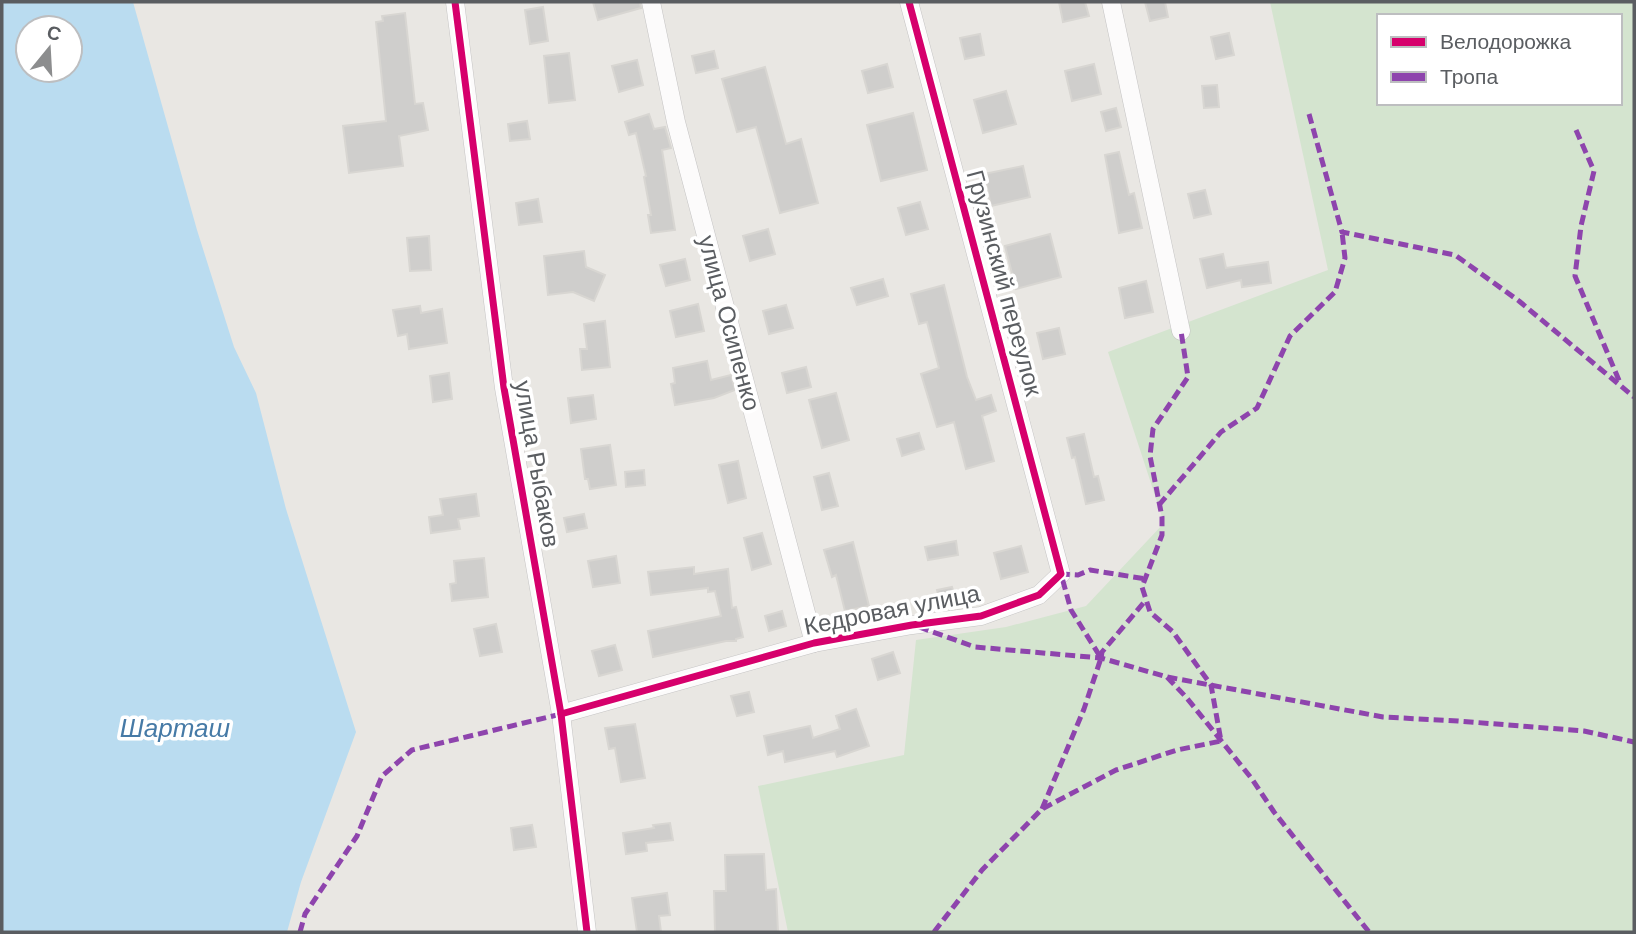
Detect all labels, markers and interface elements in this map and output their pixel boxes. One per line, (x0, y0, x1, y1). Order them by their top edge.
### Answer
north arrow (14, 14, 84, 84)
legend (1377, 14, 1622, 105)
text: С (44, 19, 65, 47)
text: Велодорожка (1440, 28, 1571, 56)
text: Тропа (1440, 63, 1498, 91)
street label: Грузинский переулок (959, 167, 1050, 400)
street label: улица Осипенко (691, 232, 768, 414)
street label: улица Рыбаков (508, 378, 567, 550)
street label: Кедровая улица (801, 577, 983, 642)
water label: Шарташ (120, 711, 231, 745)

